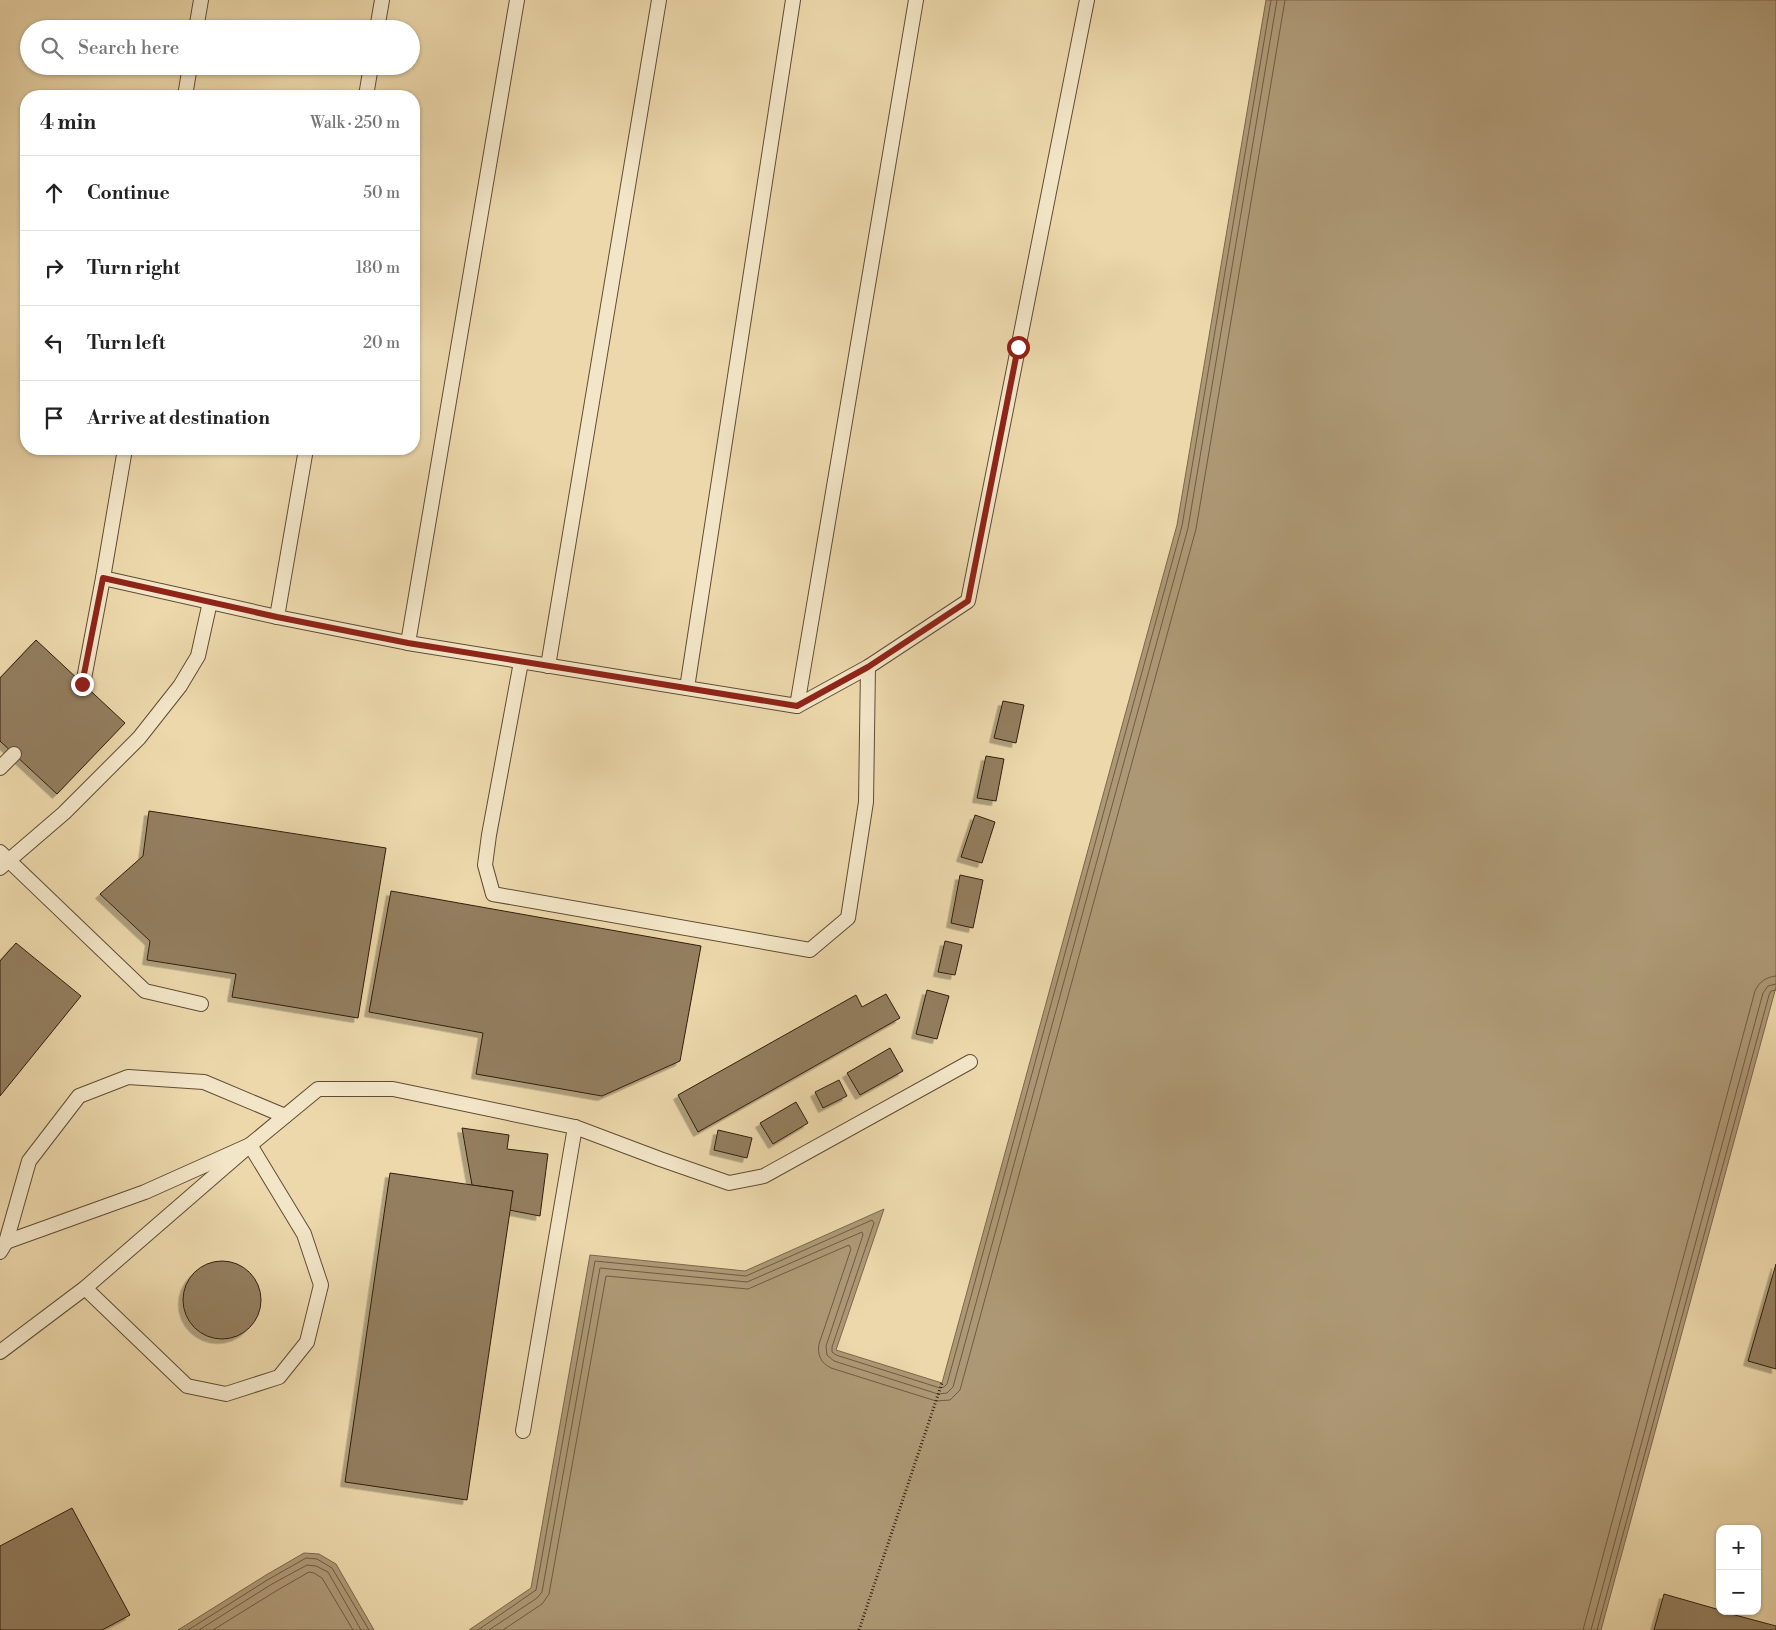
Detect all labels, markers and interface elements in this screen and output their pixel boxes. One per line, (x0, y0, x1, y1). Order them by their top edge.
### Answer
search box (20, 20, 420, 75)
icon: search (38, 34, 66, 62)
text: Search here (78, 36, 179, 60)
text: 4 min (40, 110, 96, 136)
text: Walk · 250 m (310, 113, 400, 133)
icon: ahead (40, 179, 68, 207)
text: Continue (87, 181, 170, 205)
text: 50 m (363, 183, 400, 203)
icon: right (40, 254, 68, 282)
text: Turn right (87, 256, 180, 280)
text: 180 m (356, 258, 400, 278)
icon: left (40, 329, 68, 357)
text: Turn left (87, 331, 166, 355)
text: 20 m (363, 333, 400, 353)
route start (1007, 336, 1030, 359)
icon: arrive (40, 404, 68, 432)
text: Arrive at destination (87, 406, 270, 430)
route end (71, 673, 94, 696)
map controls (1716, 1525, 1761, 1615)
button: + (1716, 1525, 1761, 1570)
button: − (1716, 1570, 1761, 1615)

